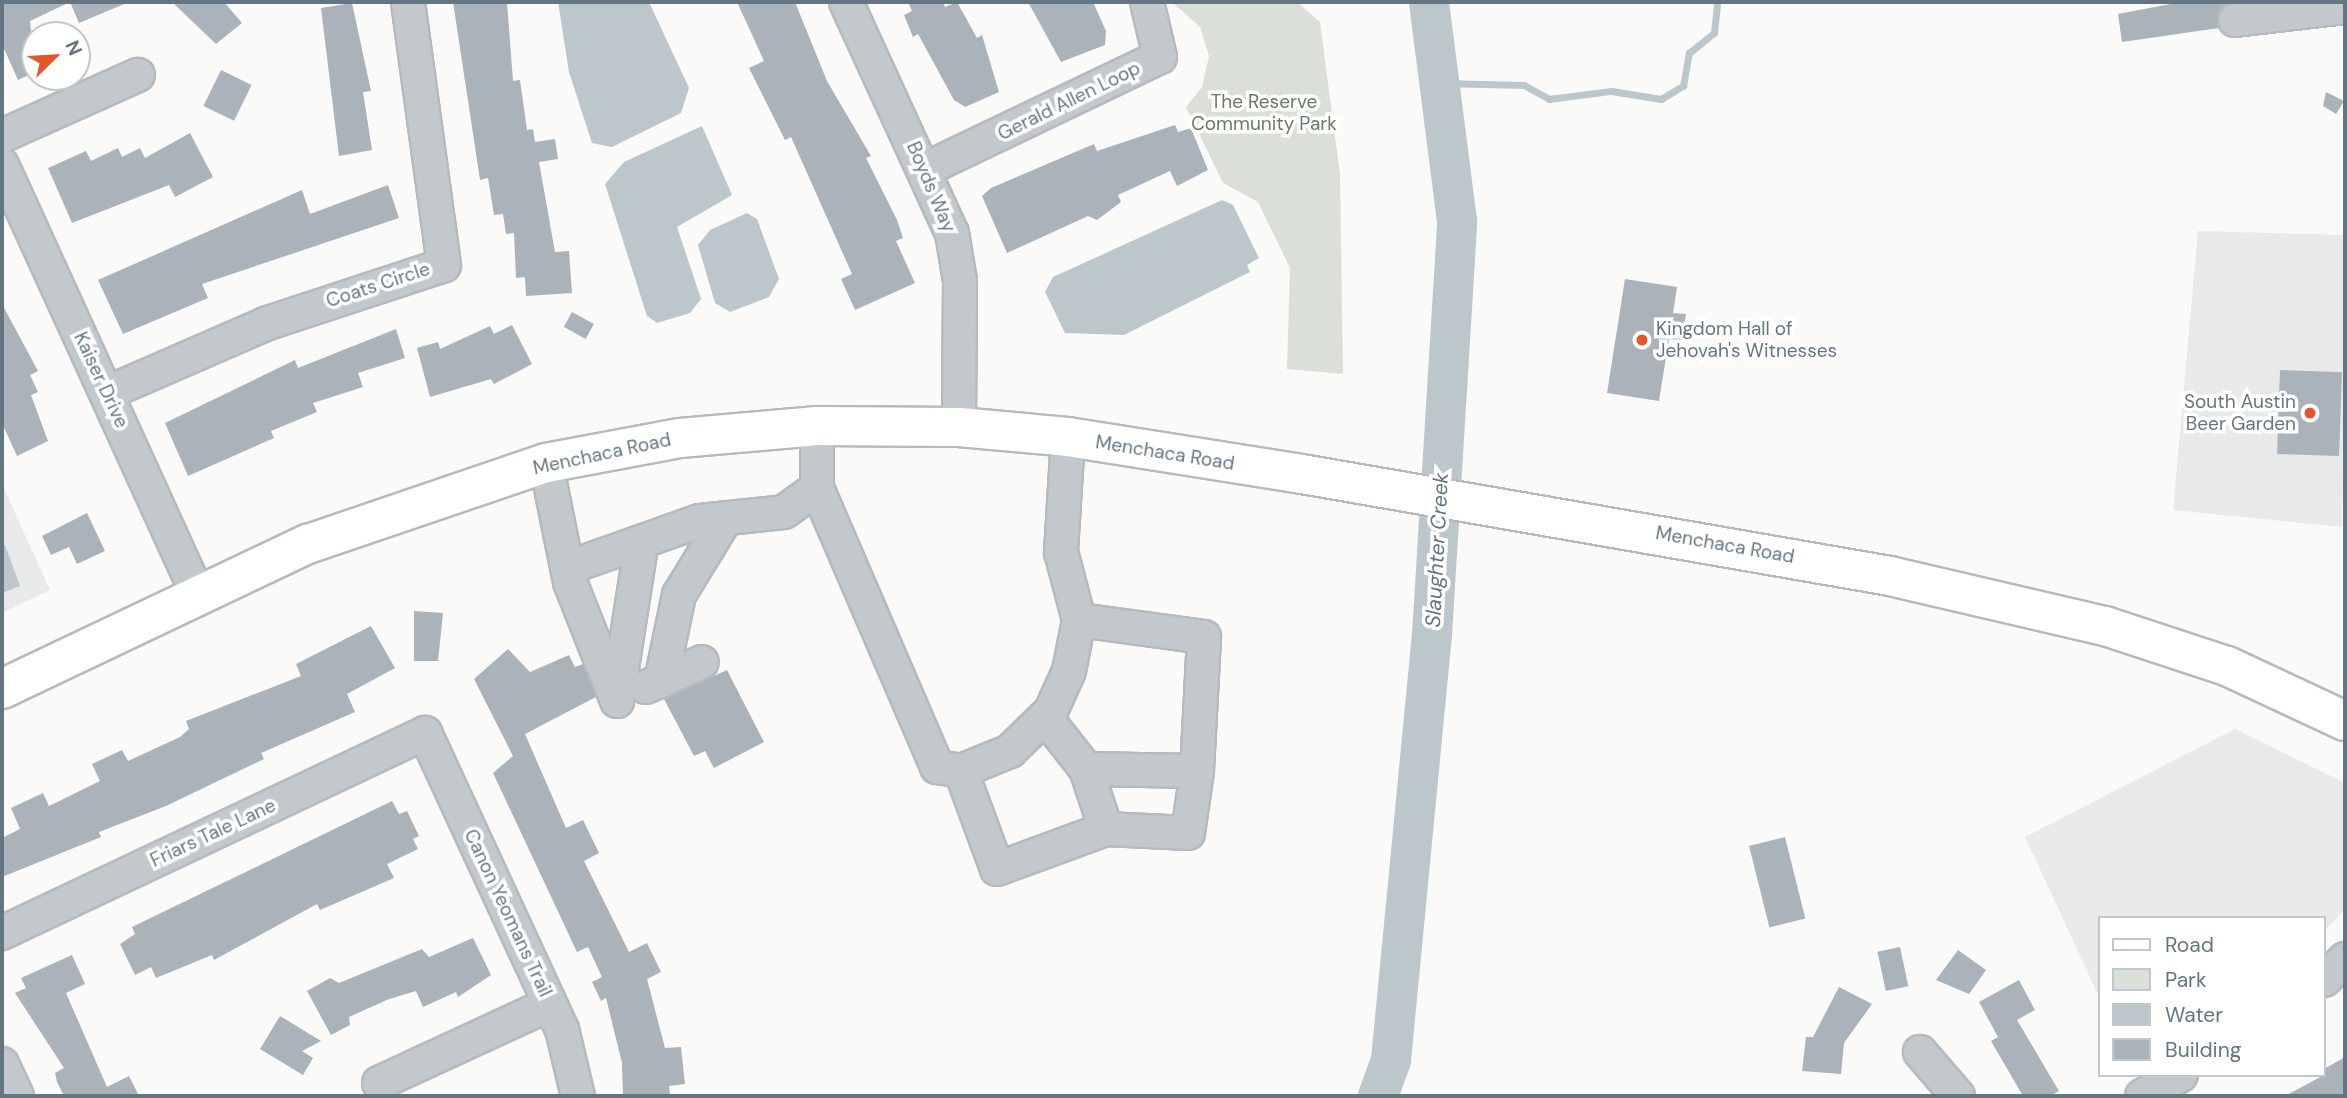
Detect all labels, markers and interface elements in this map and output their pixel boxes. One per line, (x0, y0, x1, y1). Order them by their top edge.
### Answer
north arrow (21, 21, 91, 91)
text: N (60, 37, 88, 59)
street label: Gerald Allen Loop (994, 57, 1144, 145)
park label: The Reserve Community Park (1191, 91, 1337, 135)
street label: Boyds Way (902, 138, 960, 236)
street label: Coats Circle (323, 258, 433, 312)
place label: Kingdom Hall of Jehovah's Witnesses (1656, 318, 1837, 362)
street label: Kaiser Drive (69, 329, 133, 431)
marker: Kingdom Hall of Jehovah's Witnesses (1634, 332, 1650, 348)
place label: South Austin Beer Garden (2184, 391, 2296, 435)
marker: South Austin Beer Garden (2302, 405, 2318, 421)
street label: Menchaca Road (531, 428, 673, 480)
street label: Menchaca Road (1094, 431, 1236, 475)
water label: Slaughter Creek (1420, 472, 1454, 628)
street label: Menchaca Road (1654, 522, 1796, 568)
street label: Friars Tale Lane (147, 794, 279, 872)
street label: Canon Yeomans Trail (459, 826, 557, 1000)
legend (2098, 916, 2326, 1077)
text: Road (2165, 931, 2214, 959)
text: Park (2165, 966, 2206, 994)
text: Water (2165, 1001, 2223, 1029)
text: Building (2165, 1036, 2241, 1064)

